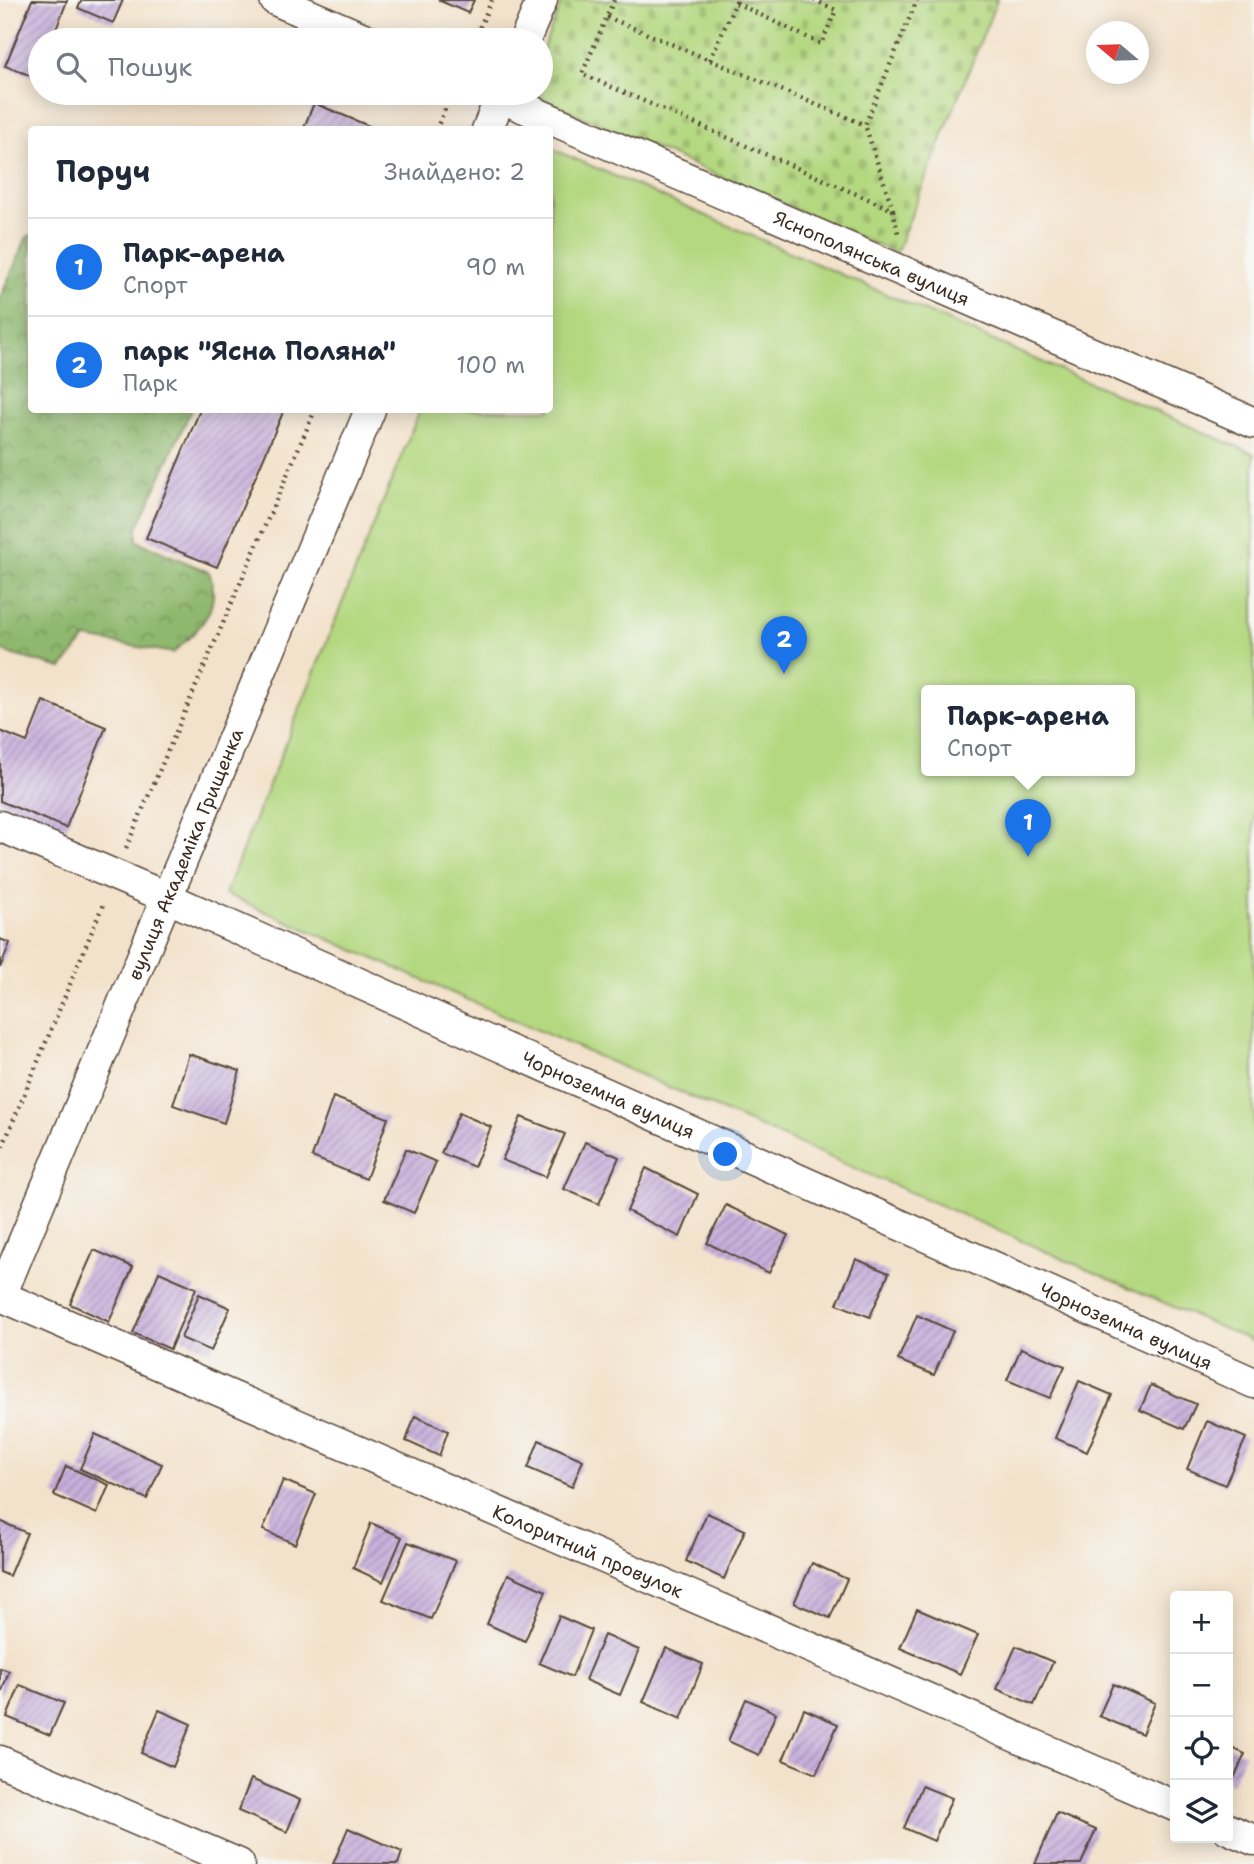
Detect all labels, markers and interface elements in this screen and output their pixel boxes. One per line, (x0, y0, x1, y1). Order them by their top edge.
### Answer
north arrow (1086, 21, 1149, 84)
search box (28, 28, 553, 105)
icon: search (52, 48, 90, 86)
text: Пошук (108, 49, 192, 84)
text: Поруч (56, 151, 150, 192)
text: Знайдено: 2 (384, 157, 525, 187)
street label: Яснополянська вулиця (770, 205, 974, 311)
text: Парк-арена (123, 235, 285, 270)
text: 1 (74, 252, 84, 282)
text: 90 m (465, 252, 525, 282)
text: Спорт (123, 270, 188, 300)
text: парк "Ясна Поляна" (123, 333, 396, 368)
text: 2 (71, 350, 87, 380)
text: 100 m (456, 350, 525, 380)
text: Парк (123, 368, 178, 398)
pin: 2 (761, 616, 807, 674)
popup (921, 685, 1135, 776)
text: Парк-арена (947, 698, 1109, 733)
street label: вулиця Академіка Грищенка (121, 724, 249, 984)
text: Спорт (947, 733, 1012, 763)
pin: 1 (1005, 799, 1051, 857)
street label: Чорноземна вулиця (518, 1045, 699, 1144)
your location (708, 1137, 742, 1171)
street label: Чорноземна вулиця (1036, 1276, 1216, 1375)
street label: Колоритний провулок (489, 1499, 687, 1603)
map controls (1170, 1591, 1233, 1843)
button: + (1170, 1591, 1233, 1654)
button: − (1170, 1654, 1233, 1717)
button: locate (1170, 1717, 1233, 1780)
button: layers (1170, 1780, 1233, 1843)

